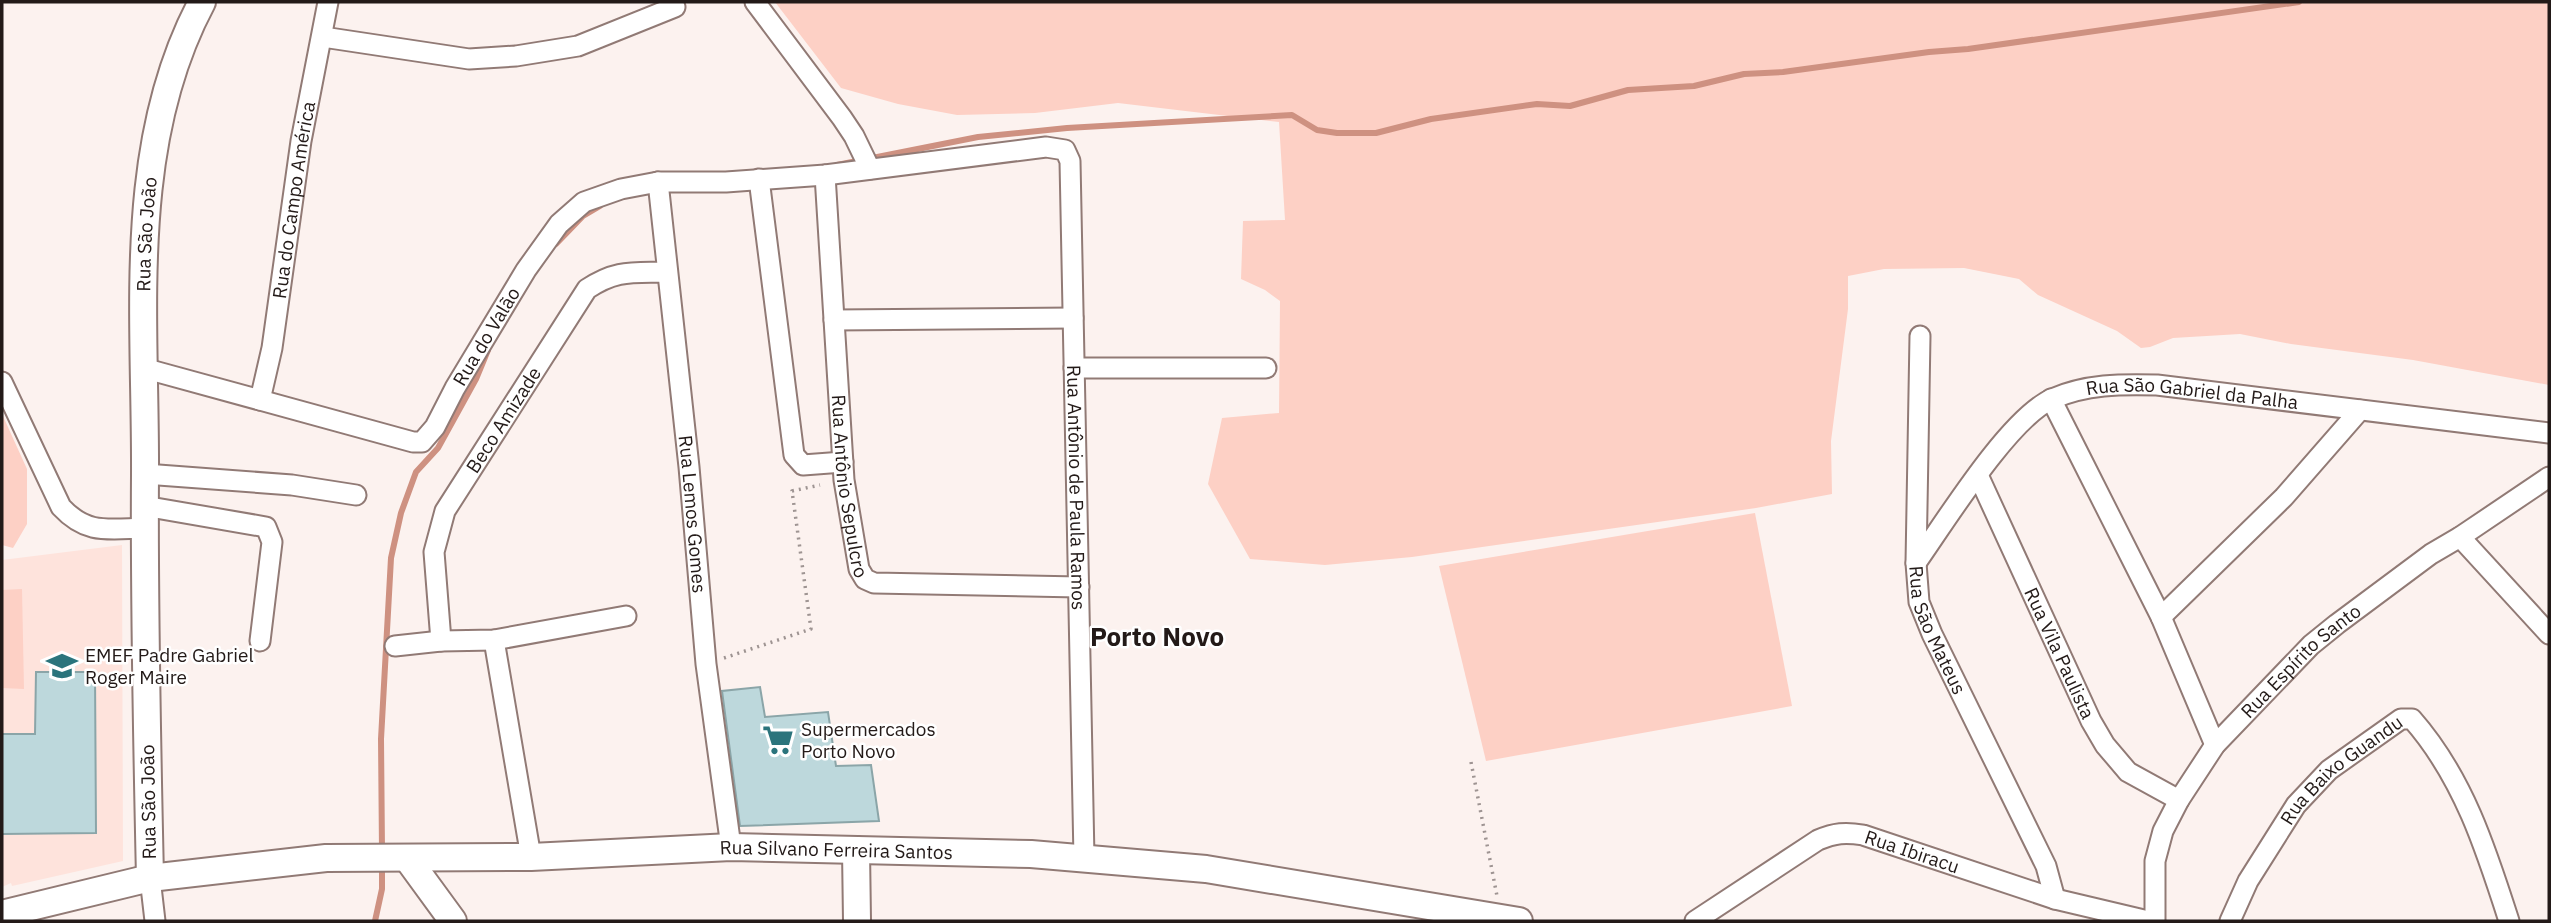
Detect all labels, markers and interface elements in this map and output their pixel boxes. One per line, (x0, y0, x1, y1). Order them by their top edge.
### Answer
street label: Rua do Campo América (267, 99, 320, 300)
street label: Rua São João (131, 175, 162, 292)
street label: Rua do Valão (447, 283, 525, 390)
street label: Beco Amizade (461, 362, 546, 477)
street label: Rua Antônio de Paula Ramos (1062, 365, 1091, 610)
street label: Rua São Gabriel da Palha (2084, 373, 2300, 414)
street label: Rua Antônio Sepulcro (827, 394, 874, 582)
street label: Rua Lemos Gomes (674, 434, 712, 594)
street label: Rua São Mateus (1904, 565, 1972, 698)
street label: Rua Vila Paulista (2019, 584, 2100, 723)
street label: Rua Espírito Santo (2236, 599, 2365, 723)
district label: Porto Novo (1090, 619, 1224, 653)
place label: EMEF Padre Gabriel Roger Maire (85, 643, 254, 689)
school or university icon: EMEF Padre Gabriel Roger Maire (45, 649, 79, 683)
street label: Rua Baixo Guandu (2275, 710, 2407, 829)
place label: Supermercados Porto Novo (801, 717, 936, 763)
supermarket icon: Supermercados Porto Novo (761, 723, 795, 757)
street label: Rua São João (135, 744, 161, 860)
street label: Rua Ibiracu (1862, 824, 1963, 878)
street label: Rua Silvano Ferreira Santos (719, 835, 953, 864)

